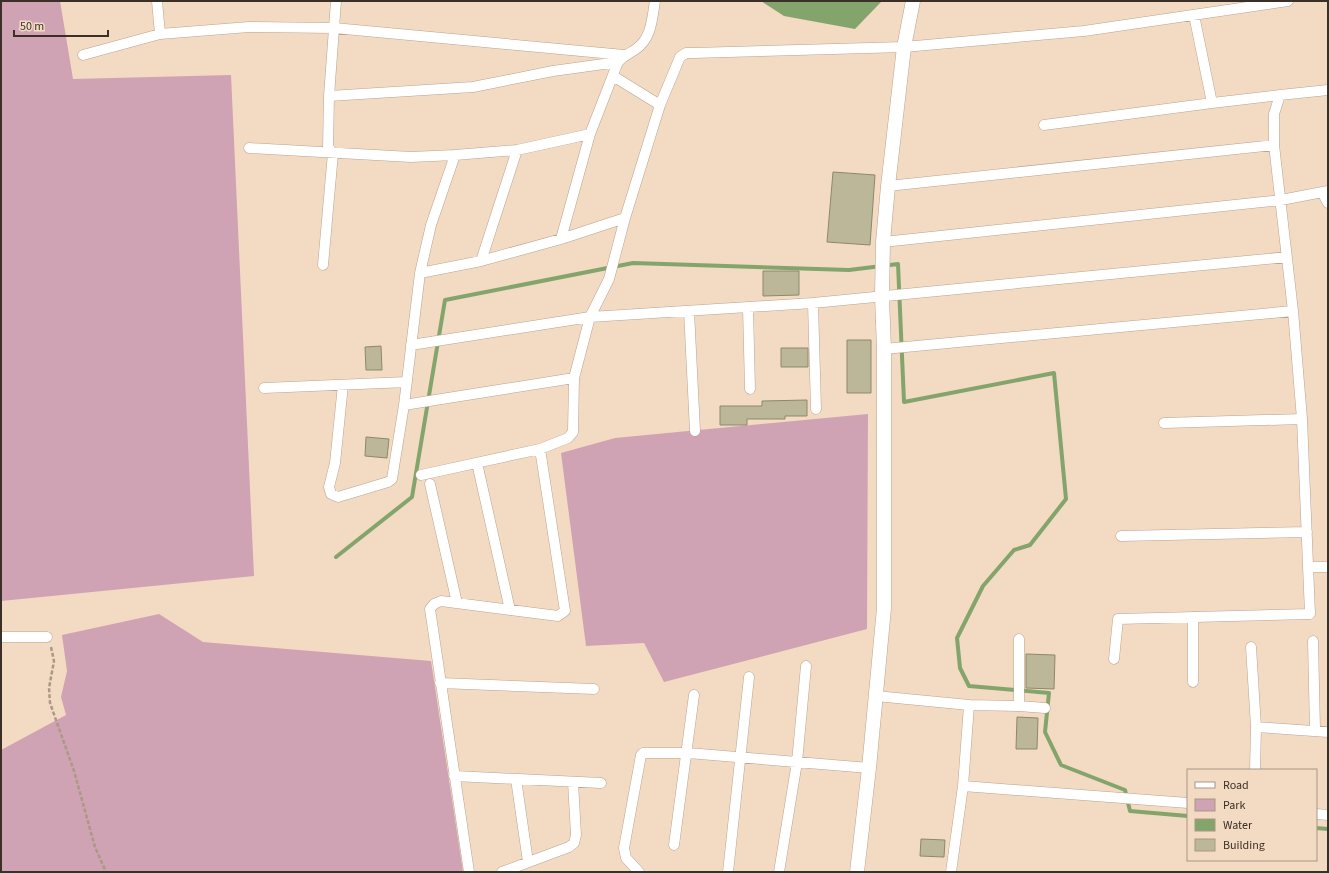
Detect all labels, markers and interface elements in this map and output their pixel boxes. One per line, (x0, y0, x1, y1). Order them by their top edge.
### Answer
scale bar (14, 12, 108, 38)
text: 50 m (20, 18, 44, 35)
legend (1187, 769, 1317, 861)
text: Road (1223, 777, 1249, 794)
text: Park (1223, 797, 1245, 814)
text: Water (1223, 817, 1253, 834)
text: Building (1223, 837, 1265, 854)

